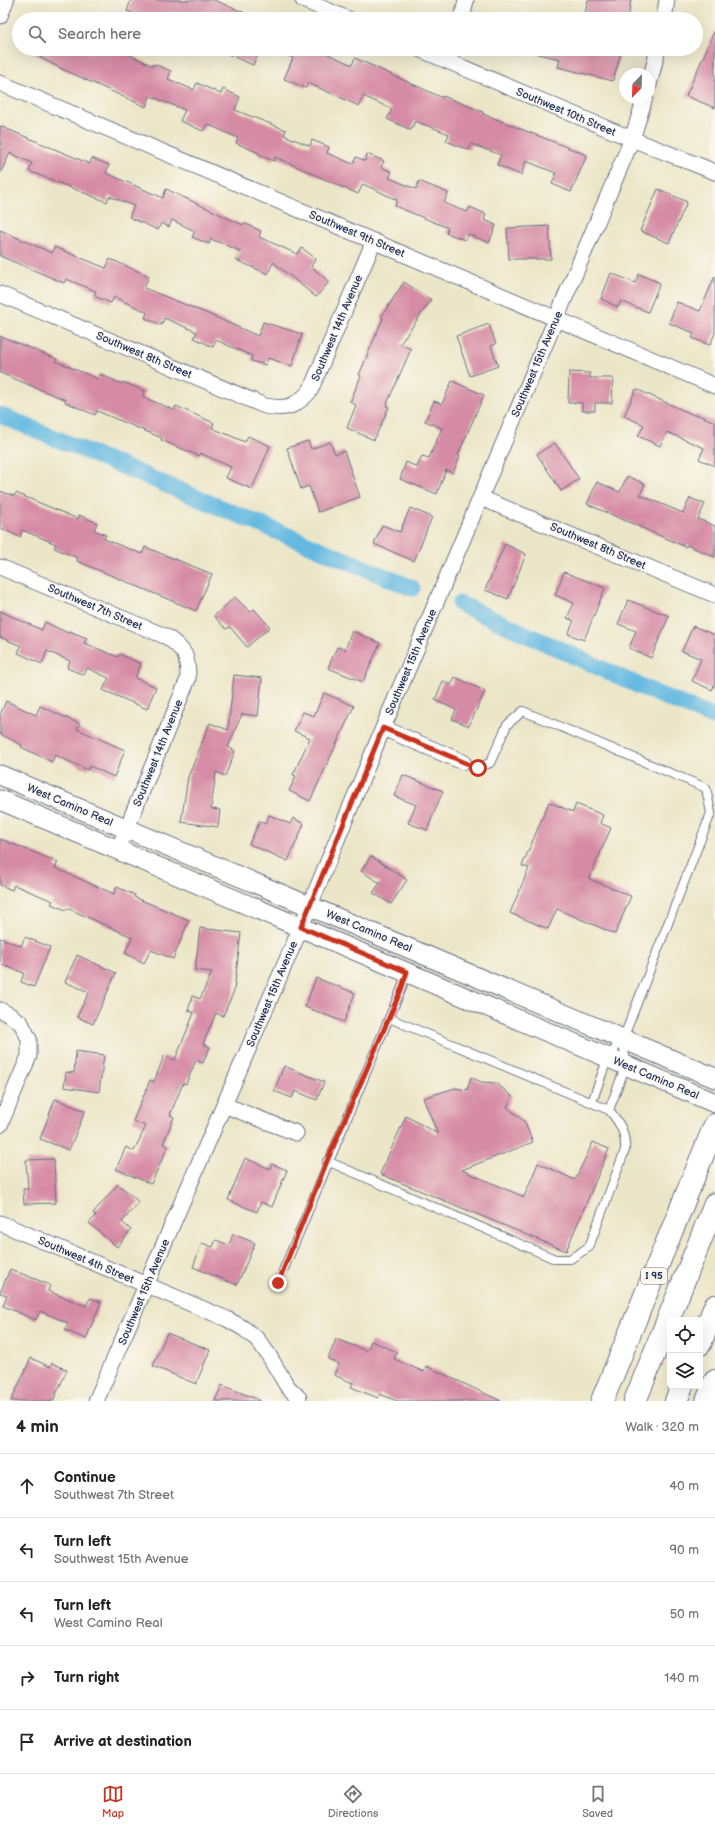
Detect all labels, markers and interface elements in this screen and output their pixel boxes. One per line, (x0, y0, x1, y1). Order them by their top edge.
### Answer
search box (12, 12, 703, 56)
icon: search (26, 23, 48, 45)
text: Search here (58, 25, 141, 44)
north arrow (619, 68, 655, 104)
street label: Southwest 10th Street (514, 85, 618, 139)
street label: Southwest 9th Street (307, 208, 407, 260)
street label: Southwest 14th Avenue (309, 272, 365, 383)
street label: Southwest 15th Avenue (509, 309, 565, 419)
street label: Southwest 8th Street (94, 329, 194, 381)
street label: Southwest 8th Street (548, 520, 648, 572)
street label: Southwest 7th Street (46, 581, 145, 633)
street label: Southwest 15th Avenue (383, 607, 439, 717)
street label: Southwest 14th Avenue (131, 697, 186, 808)
route start (469, 759, 487, 777)
street label: West Camino Real (25, 781, 115, 829)
street label: West Camino Real (324, 907, 414, 955)
street label: Southwest 15th Avenue (244, 939, 300, 1049)
street label: West Camino Real (611, 1054, 701, 1102)
street label: Southwest 4th Street (36, 1234, 137, 1286)
street label: Southwest 15th Avenue (116, 1237, 172, 1347)
road number: I 95 (641, 1268, 667, 1284)
route end (269, 1274, 287, 1292)
map controls (667, 1317, 703, 1389)
button: locate (667, 1317, 703, 1353)
button: layers (667, 1353, 703, 1389)
text: 4 min (16, 1417, 59, 1437)
text: Walk · 320 m (625, 1419, 699, 1435)
text: Continue (54, 1468, 116, 1487)
icon: ahead (16, 1475, 38, 1497)
text: 40 m (669, 1478, 699, 1494)
text: Southwest 7th Street (54, 1487, 174, 1503)
text: Turn left (54, 1532, 111, 1551)
icon: left (16, 1539, 38, 1561)
text: 90 m (670, 1542, 699, 1558)
text: Southwest 15th Avenue (54, 1551, 189, 1567)
text: Turn left (54, 1596, 111, 1615)
icon: left (16, 1603, 38, 1625)
text: 50 m (670, 1606, 699, 1622)
text: West Camino Real (54, 1615, 163, 1631)
icon: right (16, 1667, 38, 1689)
text: Turn right (54, 1668, 119, 1687)
text: 140 m (664, 1670, 699, 1686)
icon: arrive (16, 1731, 38, 1753)
text: Arrive at destination (54, 1732, 192, 1751)
tab: Map (102, 1783, 124, 1820)
tab: Directions (328, 1783, 378, 1820)
tab: Saved (582, 1783, 613, 1820)

